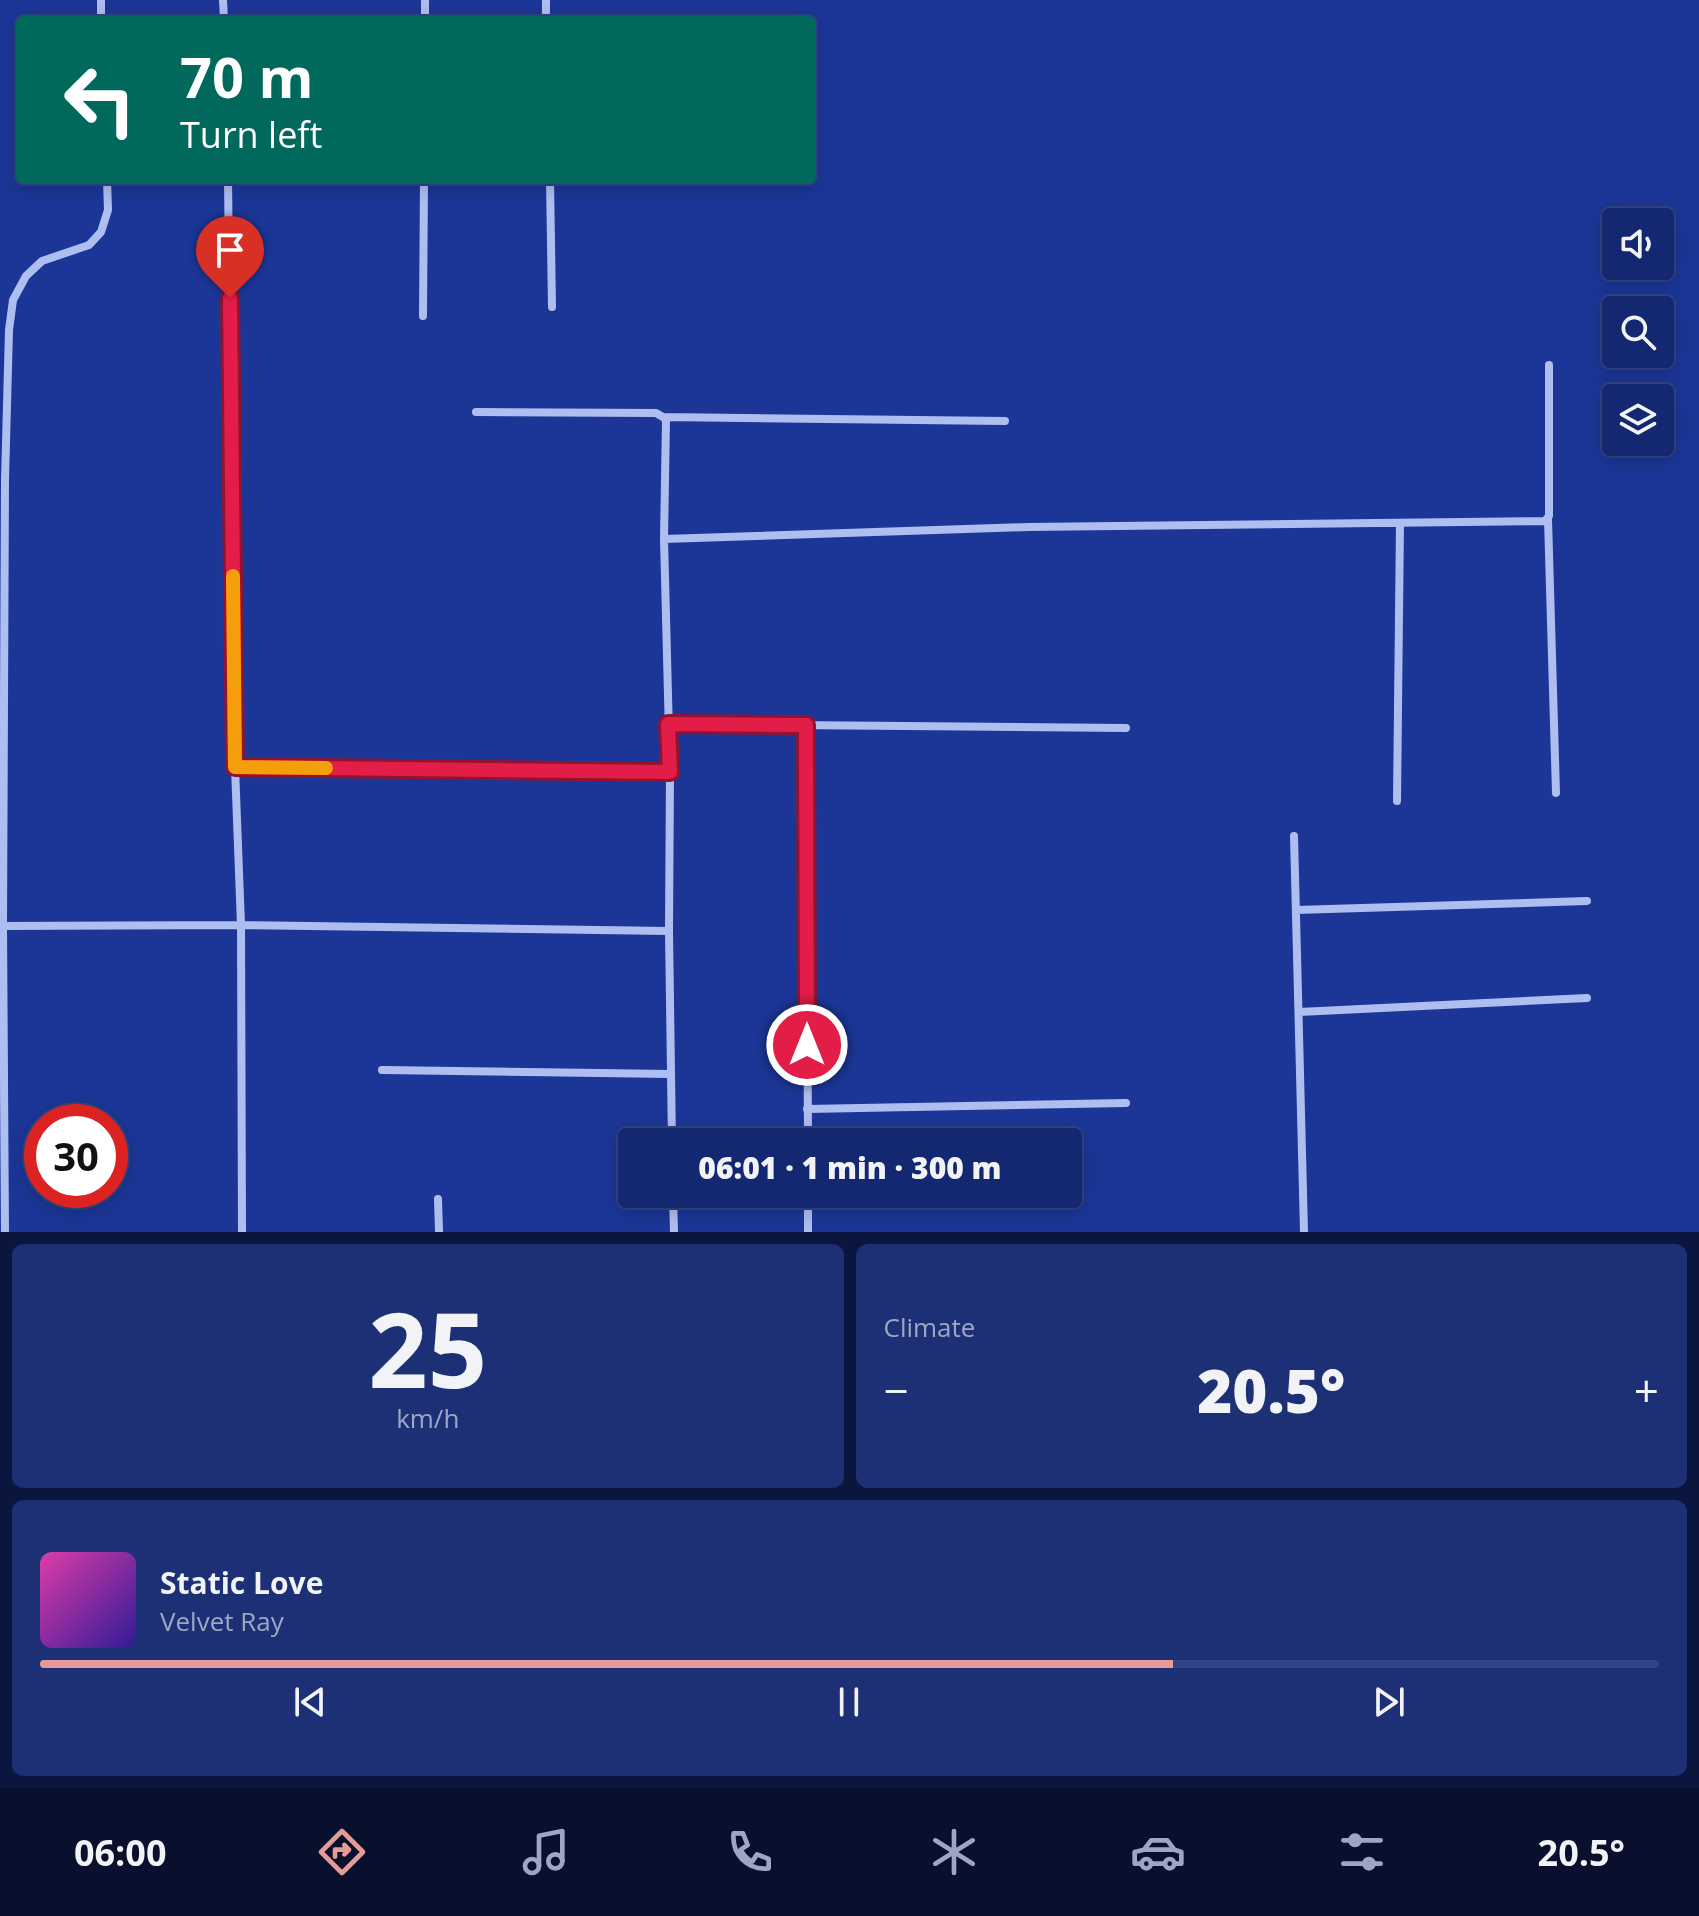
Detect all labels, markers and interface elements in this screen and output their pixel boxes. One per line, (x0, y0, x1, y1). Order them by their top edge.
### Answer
text: 70 m (180, 38, 314, 114)
icon: left (48, 48, 152, 152)
text: Turn left (180, 110, 322, 159)
map controls (1602, 208, 1674, 456)
button: sound (1602, 208, 1674, 280)
pin (196, 216, 264, 298)
icon: arrive (208, 228, 252, 272)
button: search (1602, 296, 1674, 368)
button: layers (1602, 384, 1674, 456)
position arrow (765, 1003, 849, 1087)
speed limit sign: 30 (24, 1104, 128, 1208)
text: 06:01 · 1 min · 300 m (698, 1147, 1002, 1188)
text: 25 (368, 1277, 487, 1418)
text: Climate (884, 1309, 975, 1345)
text: 20.5° (1197, 1349, 1345, 1431)
text: − (884, 1360, 909, 1420)
text: + (1634, 1360, 1659, 1420)
text: km/h (396, 1400, 459, 1436)
text: Static Love (160, 1562, 323, 1603)
text: Velvet Ray (160, 1603, 284, 1639)
icon: previous (288, 1680, 332, 1724)
icon: pause (827, 1680, 871, 1724)
icon: next (1367, 1680, 1411, 1724)
icon: directions (314, 1824, 370, 1880)
icon: music (518, 1824, 574, 1880)
icon: phone (722, 1824, 778, 1880)
icon: climate (926, 1824, 982, 1880)
icon: car (1130, 1824, 1186, 1880)
icon: filters (1334, 1824, 1390, 1880)
text: 06:00 (74, 1828, 167, 1877)
text: 20.5° (1538, 1828, 1625, 1877)

